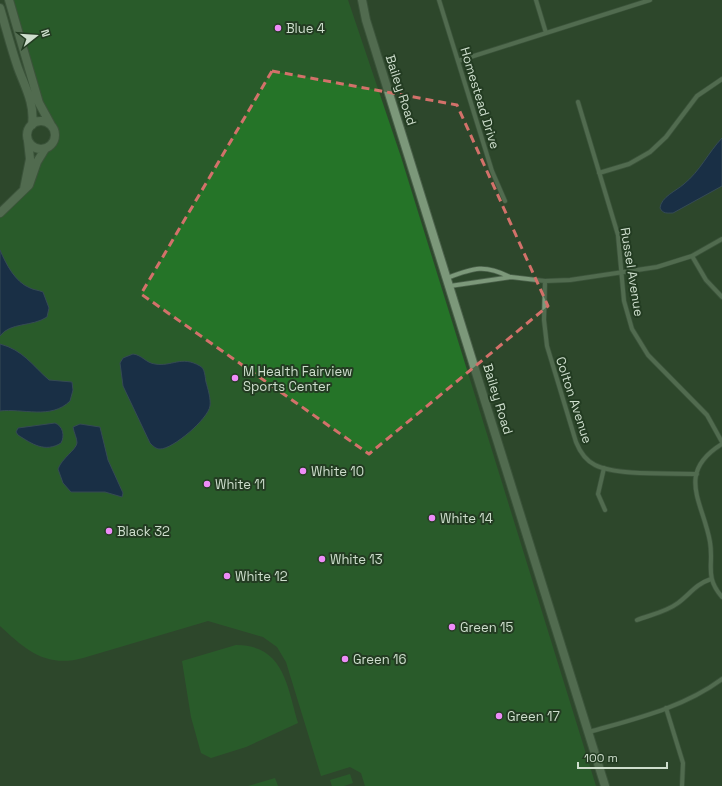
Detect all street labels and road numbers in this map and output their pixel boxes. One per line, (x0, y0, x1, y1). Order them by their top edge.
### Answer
street label: Homestead Drive (456, 45, 504, 151)
street label: Bailey Road (382, 52, 420, 128)
street label: Russel Avenue (617, 226, 647, 318)
street label: Colton Avenue (552, 354, 596, 446)
street label: Bailey Road (479, 361, 517, 437)

